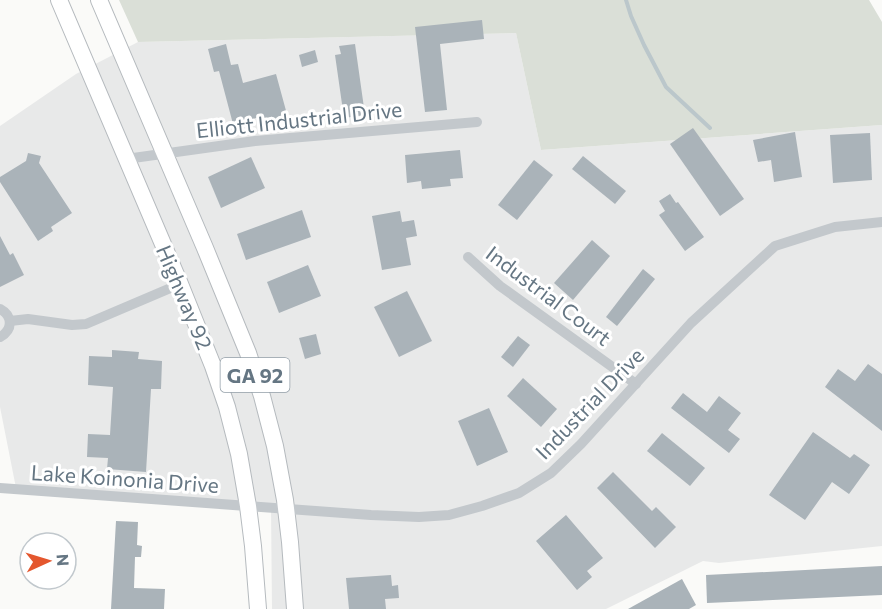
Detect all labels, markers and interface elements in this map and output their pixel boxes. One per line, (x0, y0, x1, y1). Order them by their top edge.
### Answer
street label: Elliott Industrial Drive (195, 96, 403, 142)
street label: Industrial Court (482, 240, 616, 350)
street label: Highway 92 (152, 241, 218, 353)
street label: Industrial Drive (530, 342, 648, 464)
road number: GA 92 (220, 358, 290, 392)
street label: Lake Koinonia Drive (30, 459, 220, 497)
north arrow (18, 531, 78, 591)
text: N (54, 553, 73, 567)

